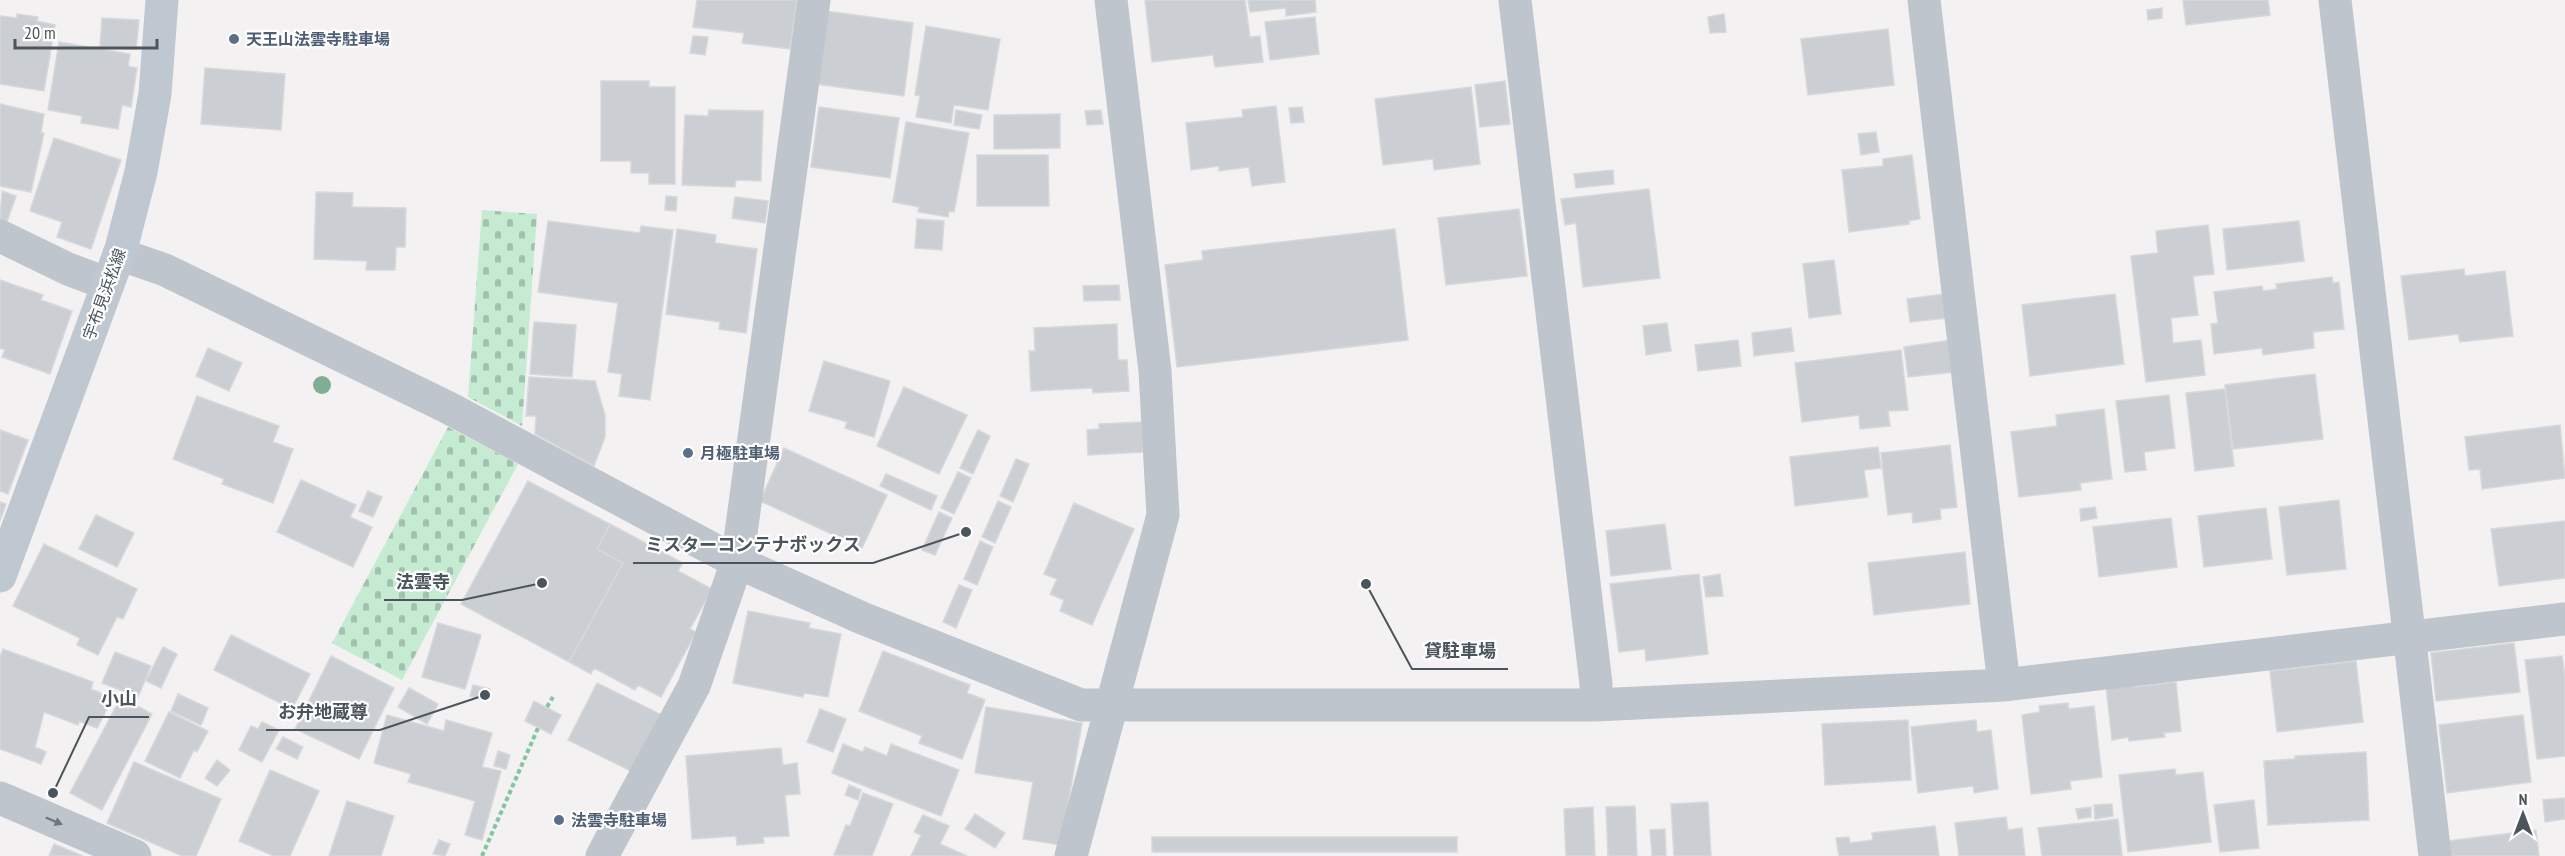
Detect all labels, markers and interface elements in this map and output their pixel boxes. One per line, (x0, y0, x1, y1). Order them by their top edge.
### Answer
scale bar (15, 12, 158, 50)
text: 20 m (24, 21, 56, 44)
place label: 天王山法雲寺駐車場 (246, 29, 390, 49)
marker: 天王山法雲寺駐車場 (227, 32, 241, 46)
street label: 宇布見浜松線 (78, 245, 130, 343)
place label: 月極駐車場 (700, 443, 780, 463)
marker: 月極駐車場 (681, 446, 695, 460)
callout: ミスターコンテナボックス (633, 527, 873, 563)
text: ミスターコンテナボックス (645, 533, 861, 556)
callout: 法雲寺 (384, 564, 462, 600)
text: 法雲寺 (396, 570, 450, 593)
callout: 貸駐車場 (1412, 633, 1508, 669)
text: 貸駐車場 (1424, 639, 1496, 662)
callout: 小山 (89, 681, 149, 717)
text: 小山 (101, 687, 137, 710)
callout: お弁地蔵尊 (266, 694, 380, 730)
text: お弁地蔵尊 (278, 700, 368, 723)
north arrow (2493, 784, 2553, 844)
text: N (2519, 789, 2527, 809)
place label: 法雲寺駐車場 (571, 810, 667, 830)
marker: 法雲寺駐車場 (552, 813, 566, 827)
one-way arrow (45, 816, 63, 826)

